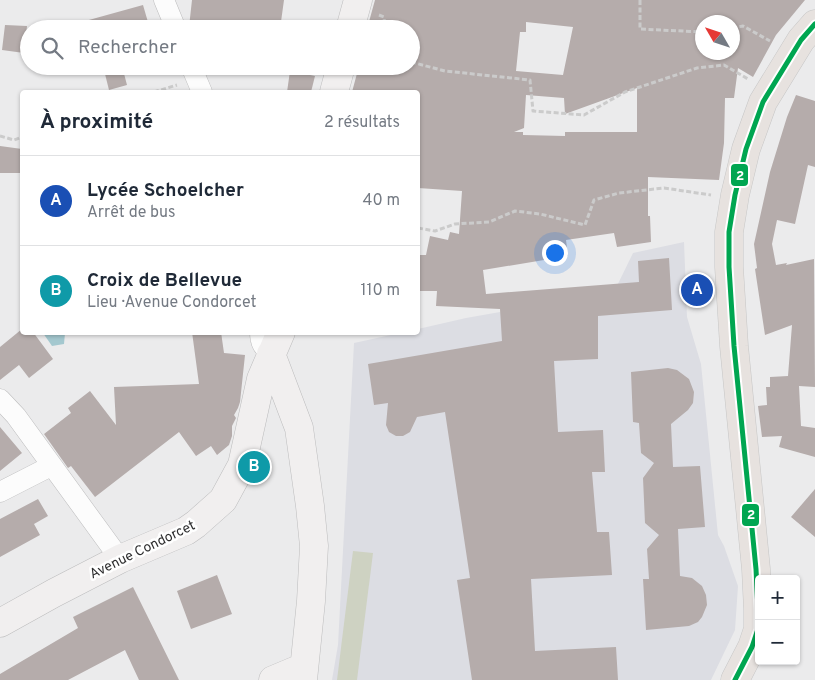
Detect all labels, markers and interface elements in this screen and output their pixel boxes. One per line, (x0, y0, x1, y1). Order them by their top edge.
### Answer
north arrow (695, 15, 740, 60)
search box (20, 20, 420, 75)
icon: search (38, 34, 66, 62)
text: Rechercher (78, 36, 177, 60)
text: À proximité (40, 109, 153, 136)
text: 2 résultats (324, 113, 400, 133)
line badge: 2 (730, 163, 749, 187)
text: 2 (736, 168, 744, 185)
text: Lycée Schoelcher (87, 179, 244, 203)
text: A (50, 191, 62, 211)
text: 40 m (362, 191, 400, 211)
text: Arrêt de bus (87, 203, 176, 223)
your location (542, 240, 568, 266)
text: Croix de Bellevue (87, 269, 242, 293)
pin: A (681, 271, 713, 309)
text: B (50, 281, 62, 301)
text: 110 m (360, 281, 400, 301)
text: Lieu · Avenue Condorcet (87, 293, 257, 313)
pin: B (238, 448, 270, 486)
line badge: 2 (741, 503, 760, 527)
text: 2 (747, 507, 755, 524)
street label: Avenue Condorcet (87, 517, 198, 583)
map controls (755, 575, 800, 665)
button: + (755, 575, 800, 620)
button: − (755, 620, 800, 665)

